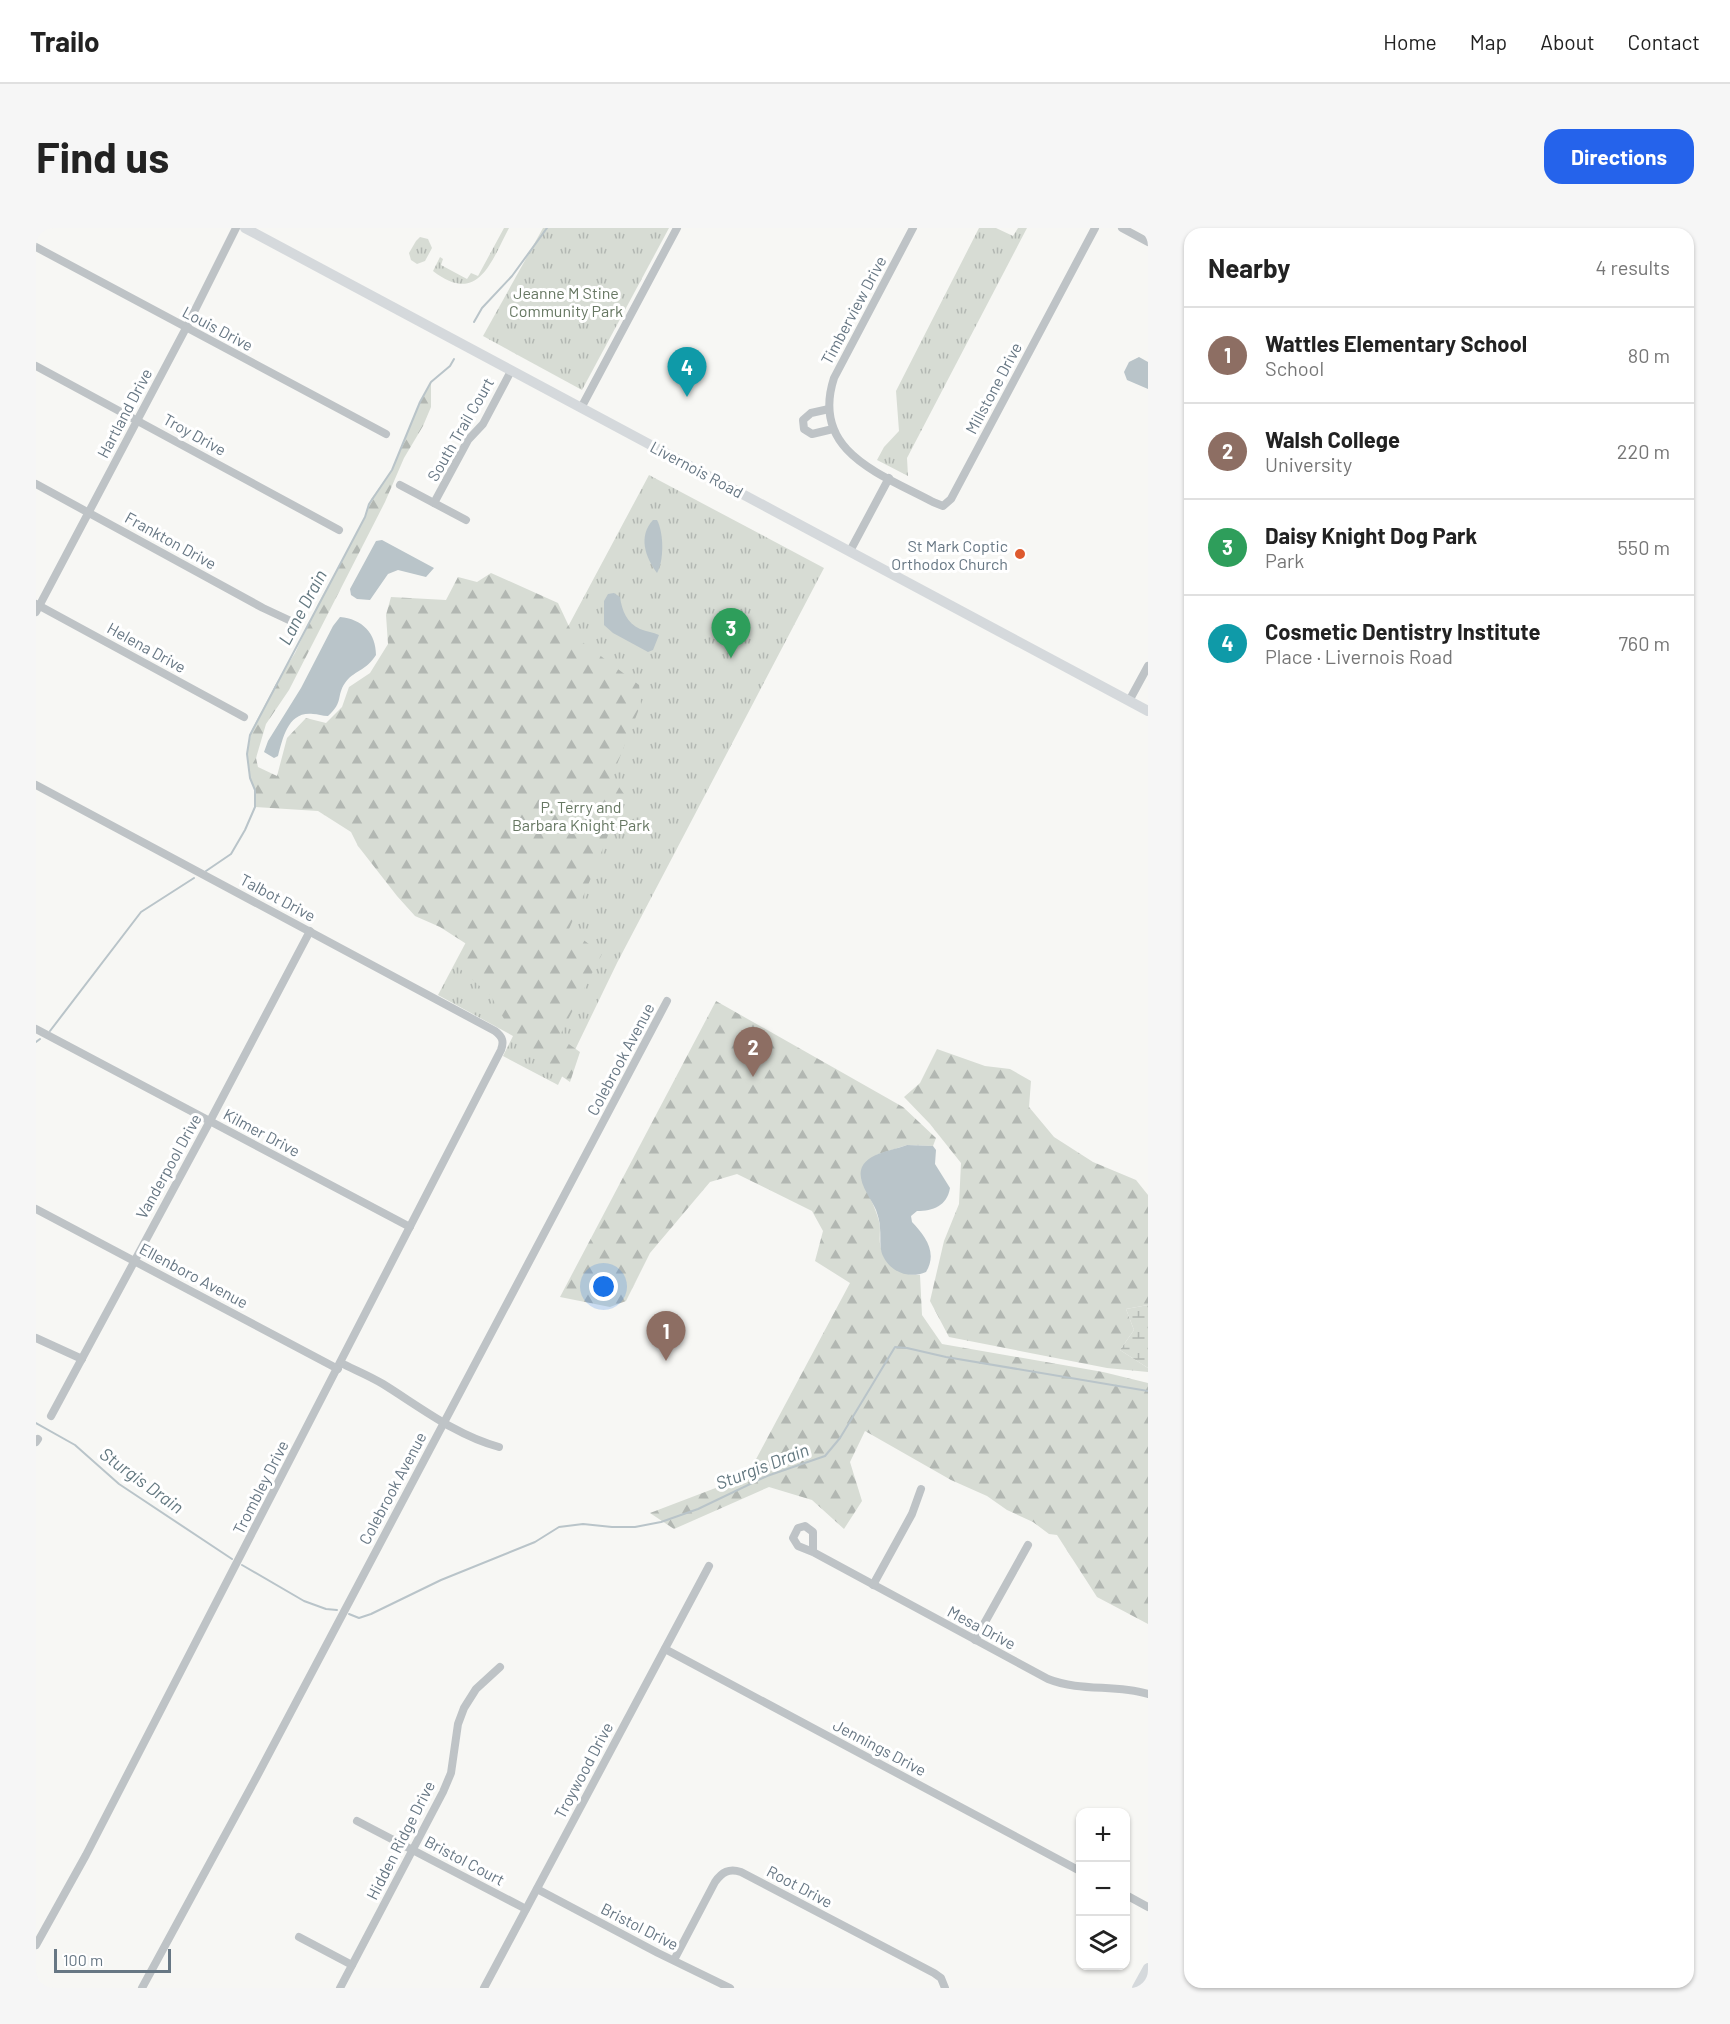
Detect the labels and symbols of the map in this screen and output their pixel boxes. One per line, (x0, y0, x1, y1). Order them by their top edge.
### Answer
street label: Timberview Drive (816, 253, 890, 367)
park label: Jeanne M Stine Community Park (509, 283, 623, 320)
street label: Louis Drive (180, 302, 256, 354)
street label: Millstone Drive (961, 339, 1025, 437)
pin: 4 (668, 348, 706, 397)
street label: Hartland Drive (92, 365, 156, 461)
street label: South Trail Court (423, 374, 497, 484)
street label: Troy Drive (160, 409, 230, 459)
street label: Livernois Road (647, 437, 747, 501)
street label: Frankton Drive (122, 507, 220, 573)
place label: St Mark Coptic Orthodox Church (891, 536, 1008, 573)
marker: St Mark Coptic Orthodox Church (1013, 547, 1027, 561)
water label: Lane Drain (273, 566, 331, 648)
pin: 3 (712, 608, 750, 658)
street label: Helena Drive (104, 618, 190, 676)
park label: P. Terry and Barbara Knight Park (512, 797, 650, 834)
street label: Talbot Drive (237, 869, 319, 925)
street label: Colebrook Avenue (582, 1000, 658, 1118)
pin: 2 (734, 1028, 772, 1077)
street label: Kilmer Drive (221, 1104, 303, 1160)
street label: Vanderpool Drive (131, 1110, 205, 1222)
street label: Ellenboro Avenue (137, 1238, 251, 1312)
your location (589, 1272, 618, 1301)
pin: 1 (646, 1312, 686, 1361)
street label: Colebrook Avenue (354, 1429, 430, 1547)
street label: Trombley Drive (228, 1437, 292, 1537)
water label: Sturgis Drain (712, 1438, 812, 1494)
water label: Sturgis Drain (96, 1442, 188, 1518)
street label: Mesa Drive (945, 1601, 1019, 1653)
street label: Jennings Drive (830, 1715, 930, 1779)
street label: Troywood Drive (550, 1719, 616, 1821)
street label: Hidden Ridge Drive (362, 1777, 438, 1903)
street label: Bristol Court (422, 1831, 508, 1889)
street label: Root Drive (764, 1861, 836, 1911)
street label: Bristol Drive (598, 1898, 682, 1954)
scale bar (54, 1946, 171, 1974)

